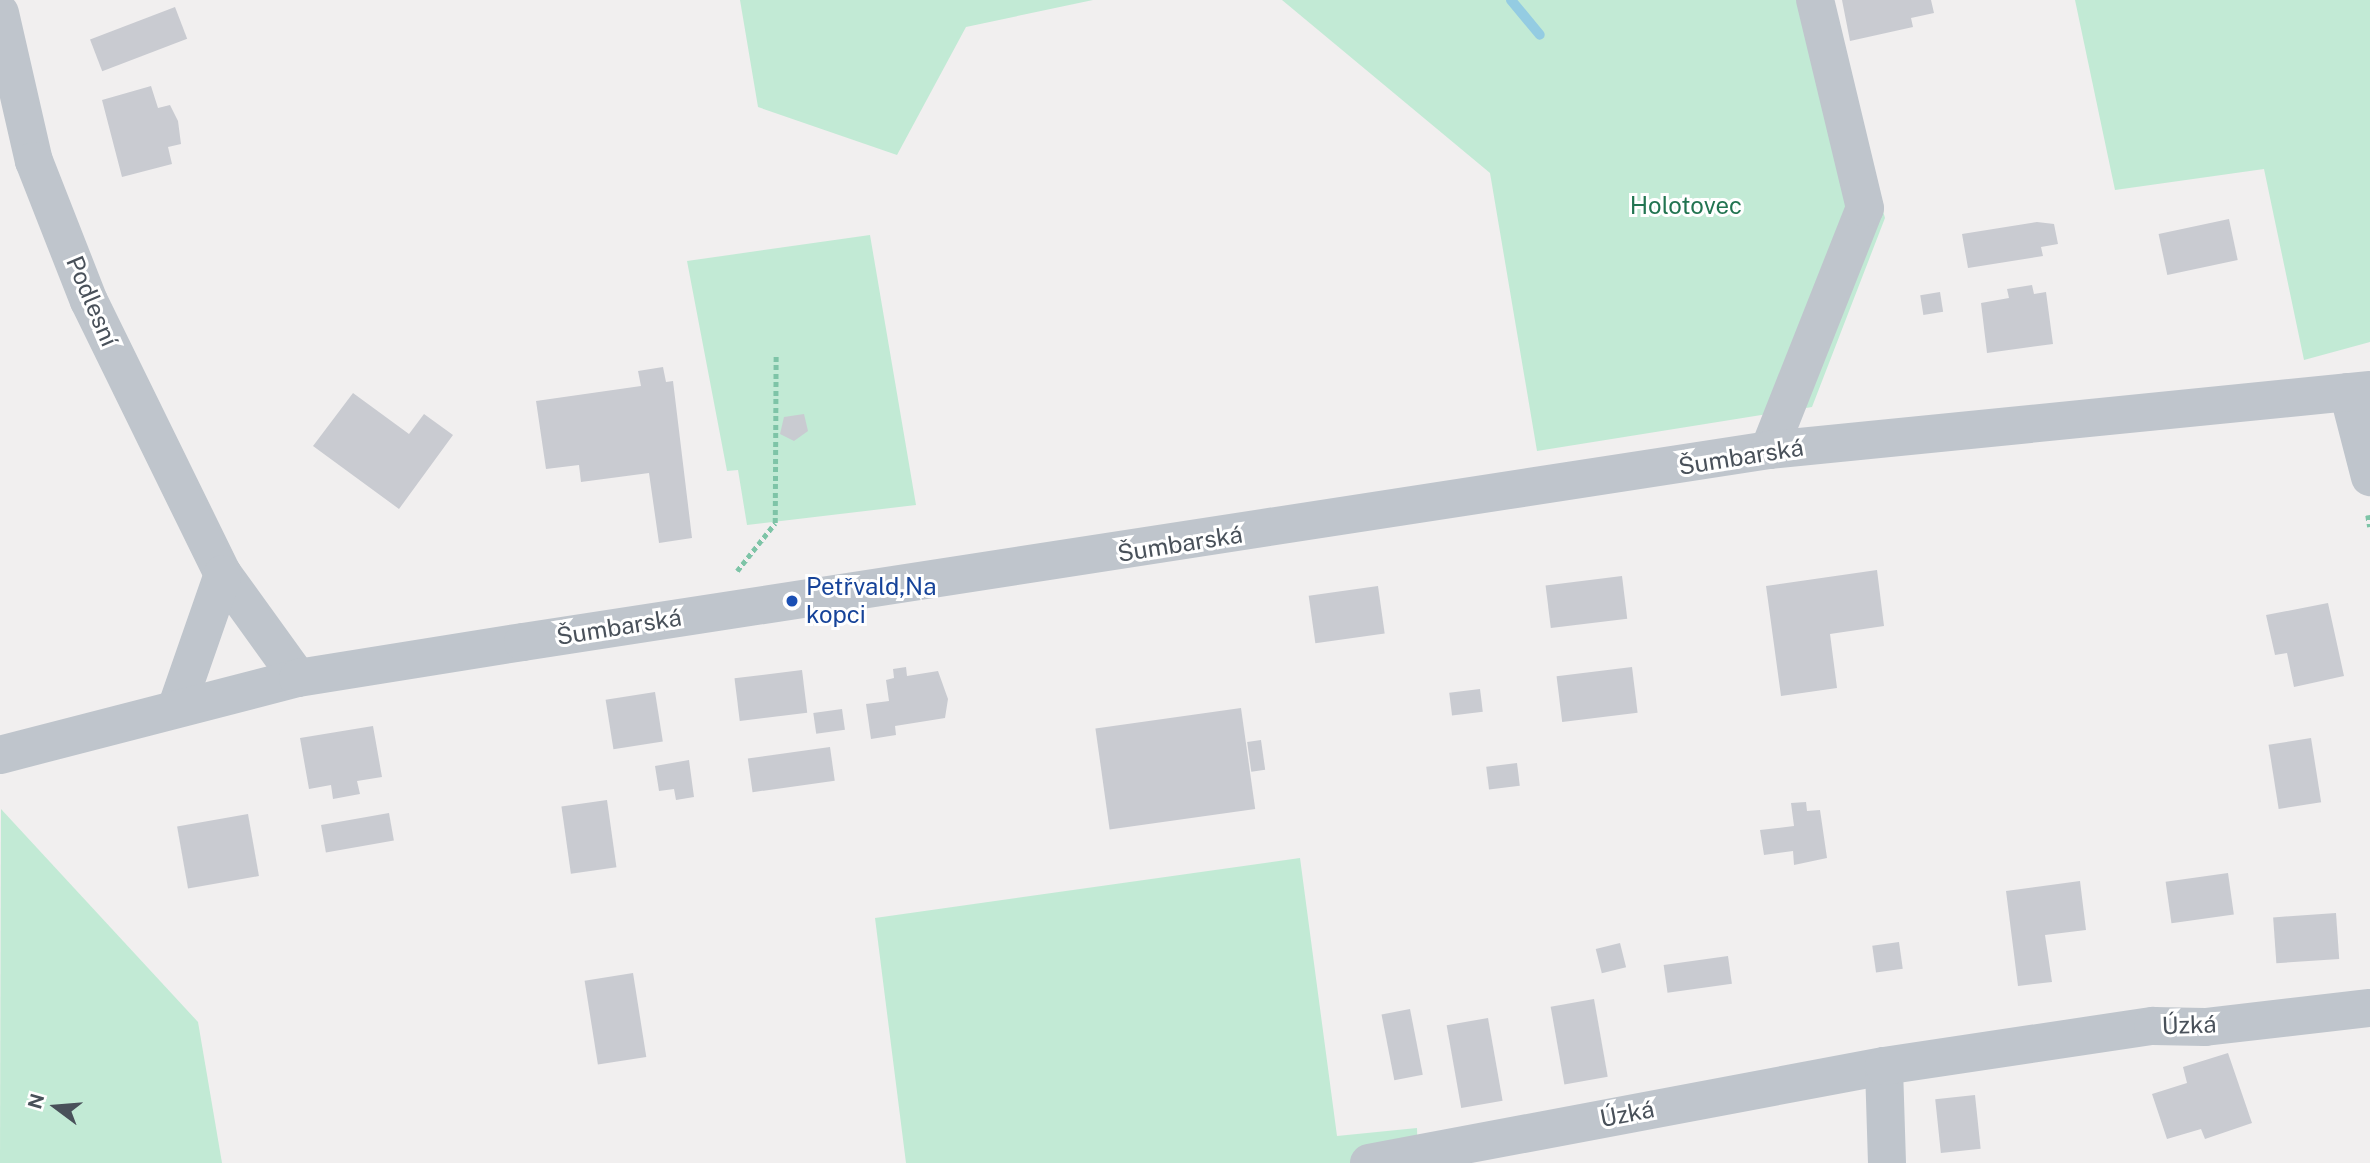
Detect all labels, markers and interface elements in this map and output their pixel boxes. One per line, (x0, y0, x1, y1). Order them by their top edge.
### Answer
park label: Holotovec (1630, 192, 1742, 220)
street label: Podlesní (60, 252, 124, 350)
street label: Šumbarská (1676, 433, 1806, 481)
street label: Šumbarská (1115, 520, 1245, 568)
place label: Petřvald,Na kopci (806, 573, 936, 629)
marker: Petřvald,Na kopci (784, 593, 800, 609)
street label: Šumbarská (554, 603, 684, 651)
street label: Úzká (2161, 1010, 2217, 1040)
north arrow (21, 1072, 91, 1142)
text: N (23, 1091, 48, 1111)
street label: Úzká (1597, 1095, 1657, 1133)

